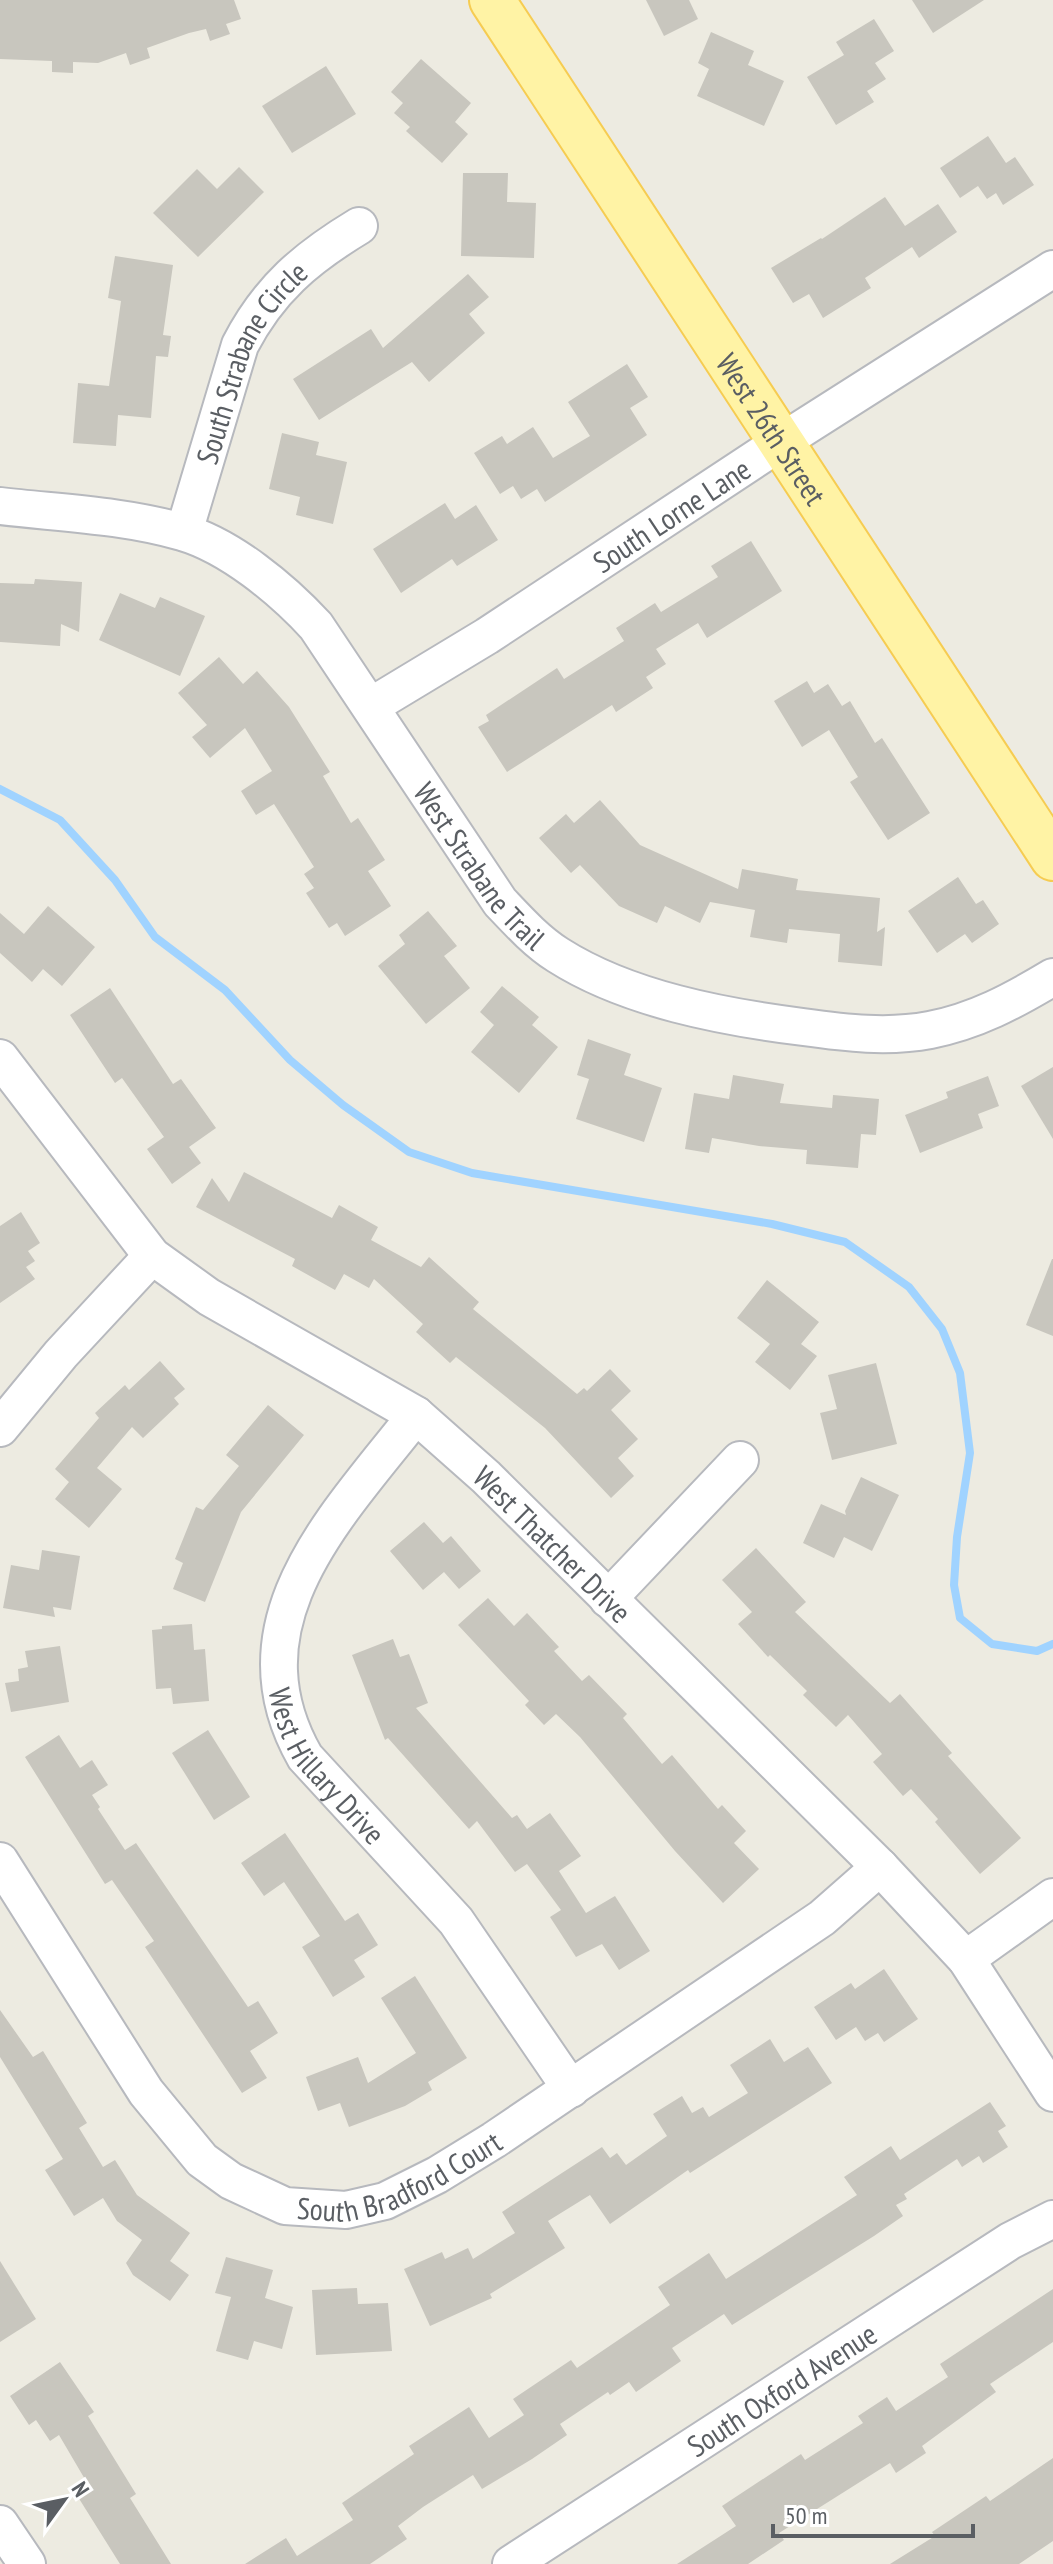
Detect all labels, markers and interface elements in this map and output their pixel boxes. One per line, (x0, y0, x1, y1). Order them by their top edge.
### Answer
street label: South Strabane Circle (186, 252, 315, 468)
street label: West 26th Street (708, 345, 836, 512)
street label: South Lorne Lane (585, 449, 757, 581)
street label: West Strabane Trail (406, 774, 554, 958)
street label: West Thatcher Drive (466, 1457, 641, 1630)
street label: West Hillary Drive (261, 1684, 394, 1852)
street label: South Bradford Court (296, 2121, 509, 2229)
street label: South Oxford Avenue (679, 2313, 883, 2465)
north arrow (24, 2460, 104, 2540)
text: N (66, 2476, 96, 2502)
scale bar (773, 2488, 973, 2538)
text: 50 m (785, 2500, 827, 2531)

